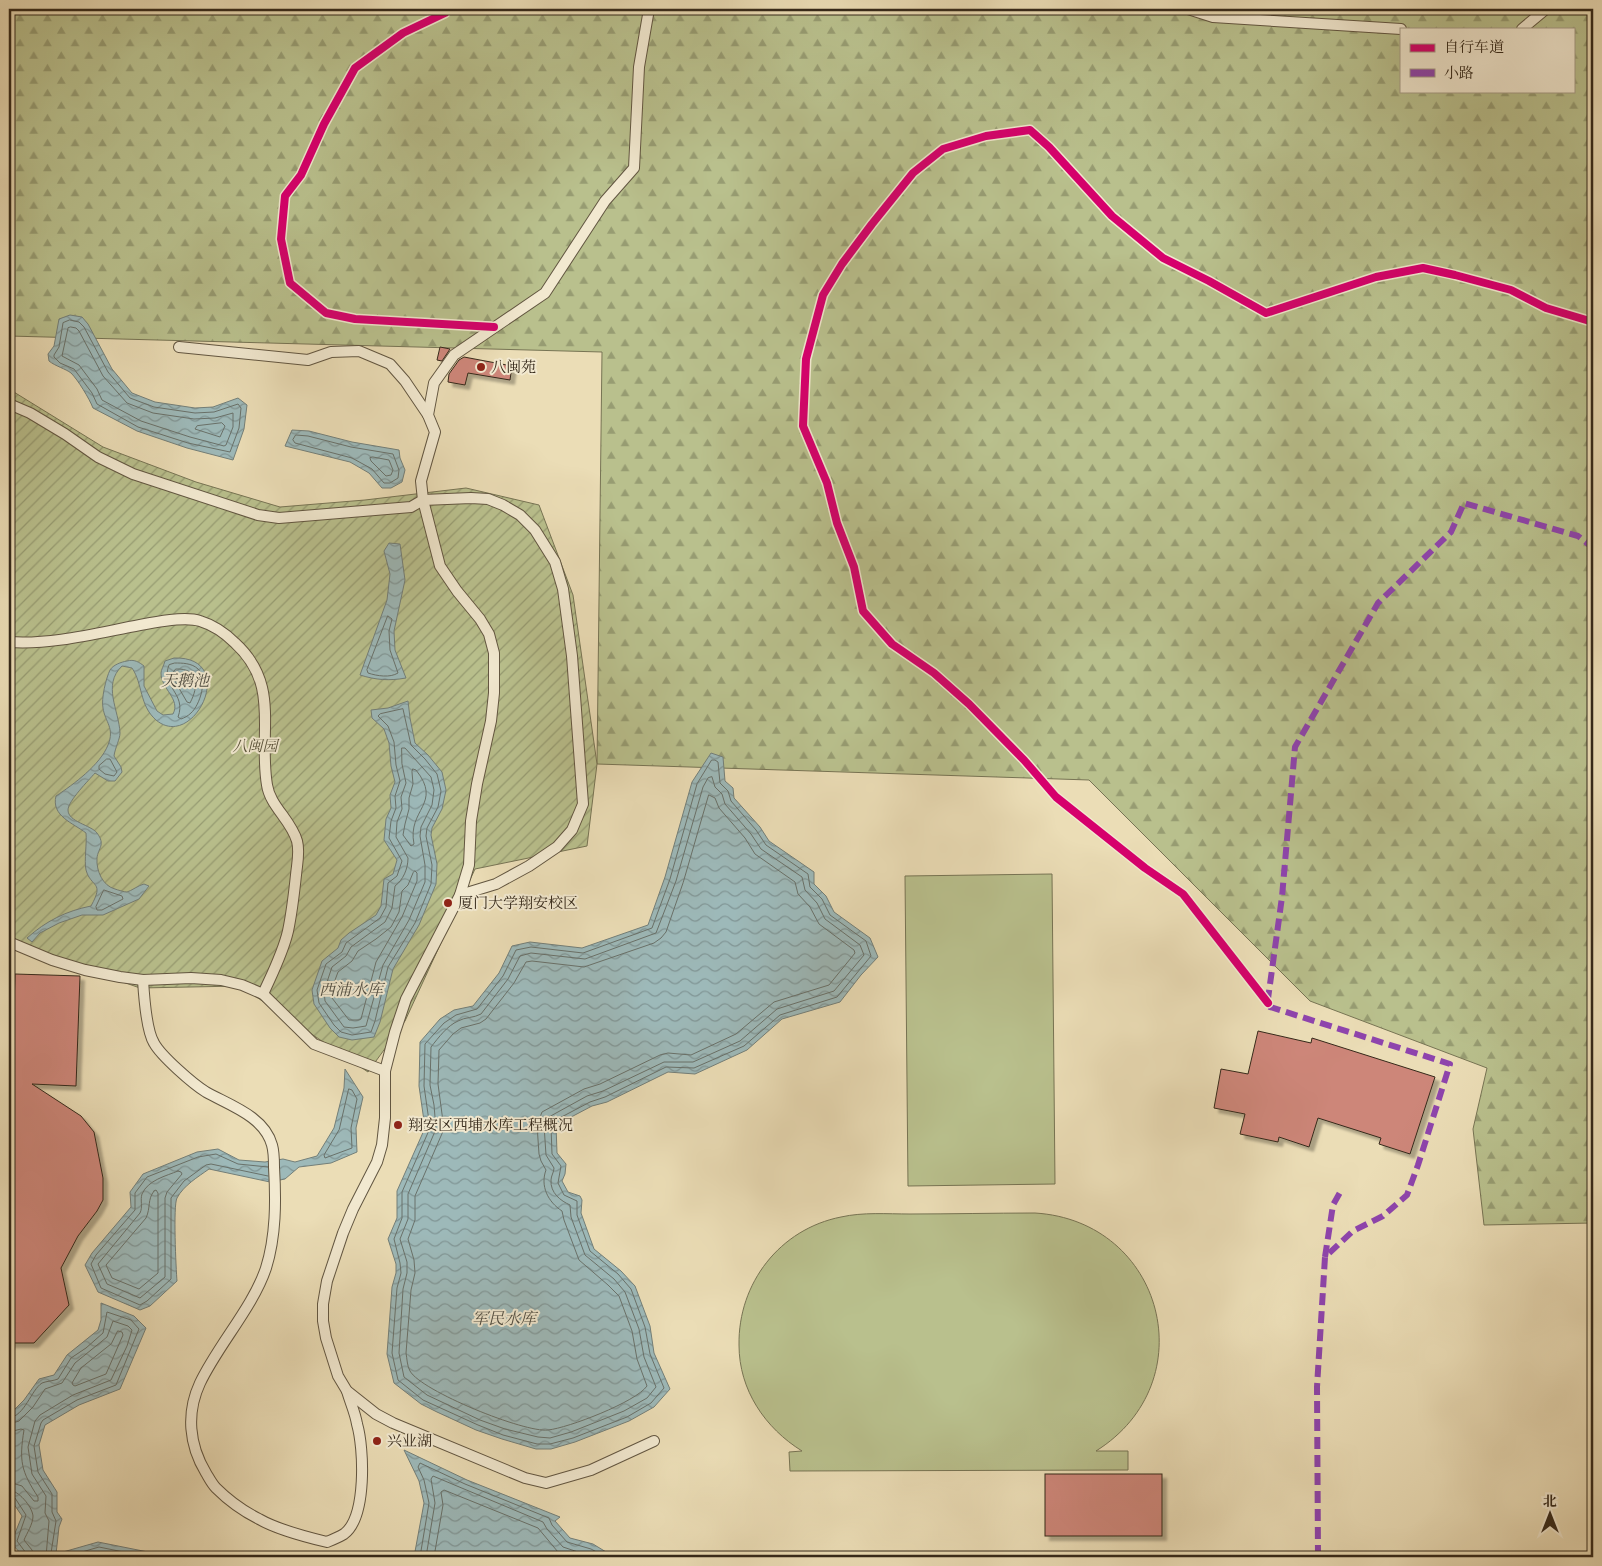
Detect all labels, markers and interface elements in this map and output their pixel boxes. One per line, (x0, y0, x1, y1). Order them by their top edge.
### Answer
legend (1400, 28, 1574, 92)
text: 自行车道 (1444, 37, 1504, 57)
text: 小路 (1444, 63, 1474, 83)
place label: 八闽苑 (491, 357, 536, 377)
marker: 八闽苑 (475, 361, 487, 373)
water label: 天鹅池 (161, 670, 211, 692)
park label: 八闽园 (232, 736, 279, 756)
place label: 厦门大学翔安校区 (458, 893, 578, 913)
marker: 厦门大学翔安校区 (442, 897, 454, 909)
water label: 西浦水库 (319, 979, 386, 1001)
place label: 翔安区西埔水库工程概况 (408, 1115, 573, 1135)
marker: 翔安区西埔水库工程概况 (392, 1119, 404, 1131)
water label: 军民水库 (472, 1308, 539, 1330)
place label: 兴业湖 (387, 1431, 432, 1451)
marker: 兴业湖 (371, 1435, 383, 1447)
north arrow (1524, 1488, 1574, 1538)
text: 北 (1543, 1492, 1557, 1511)

